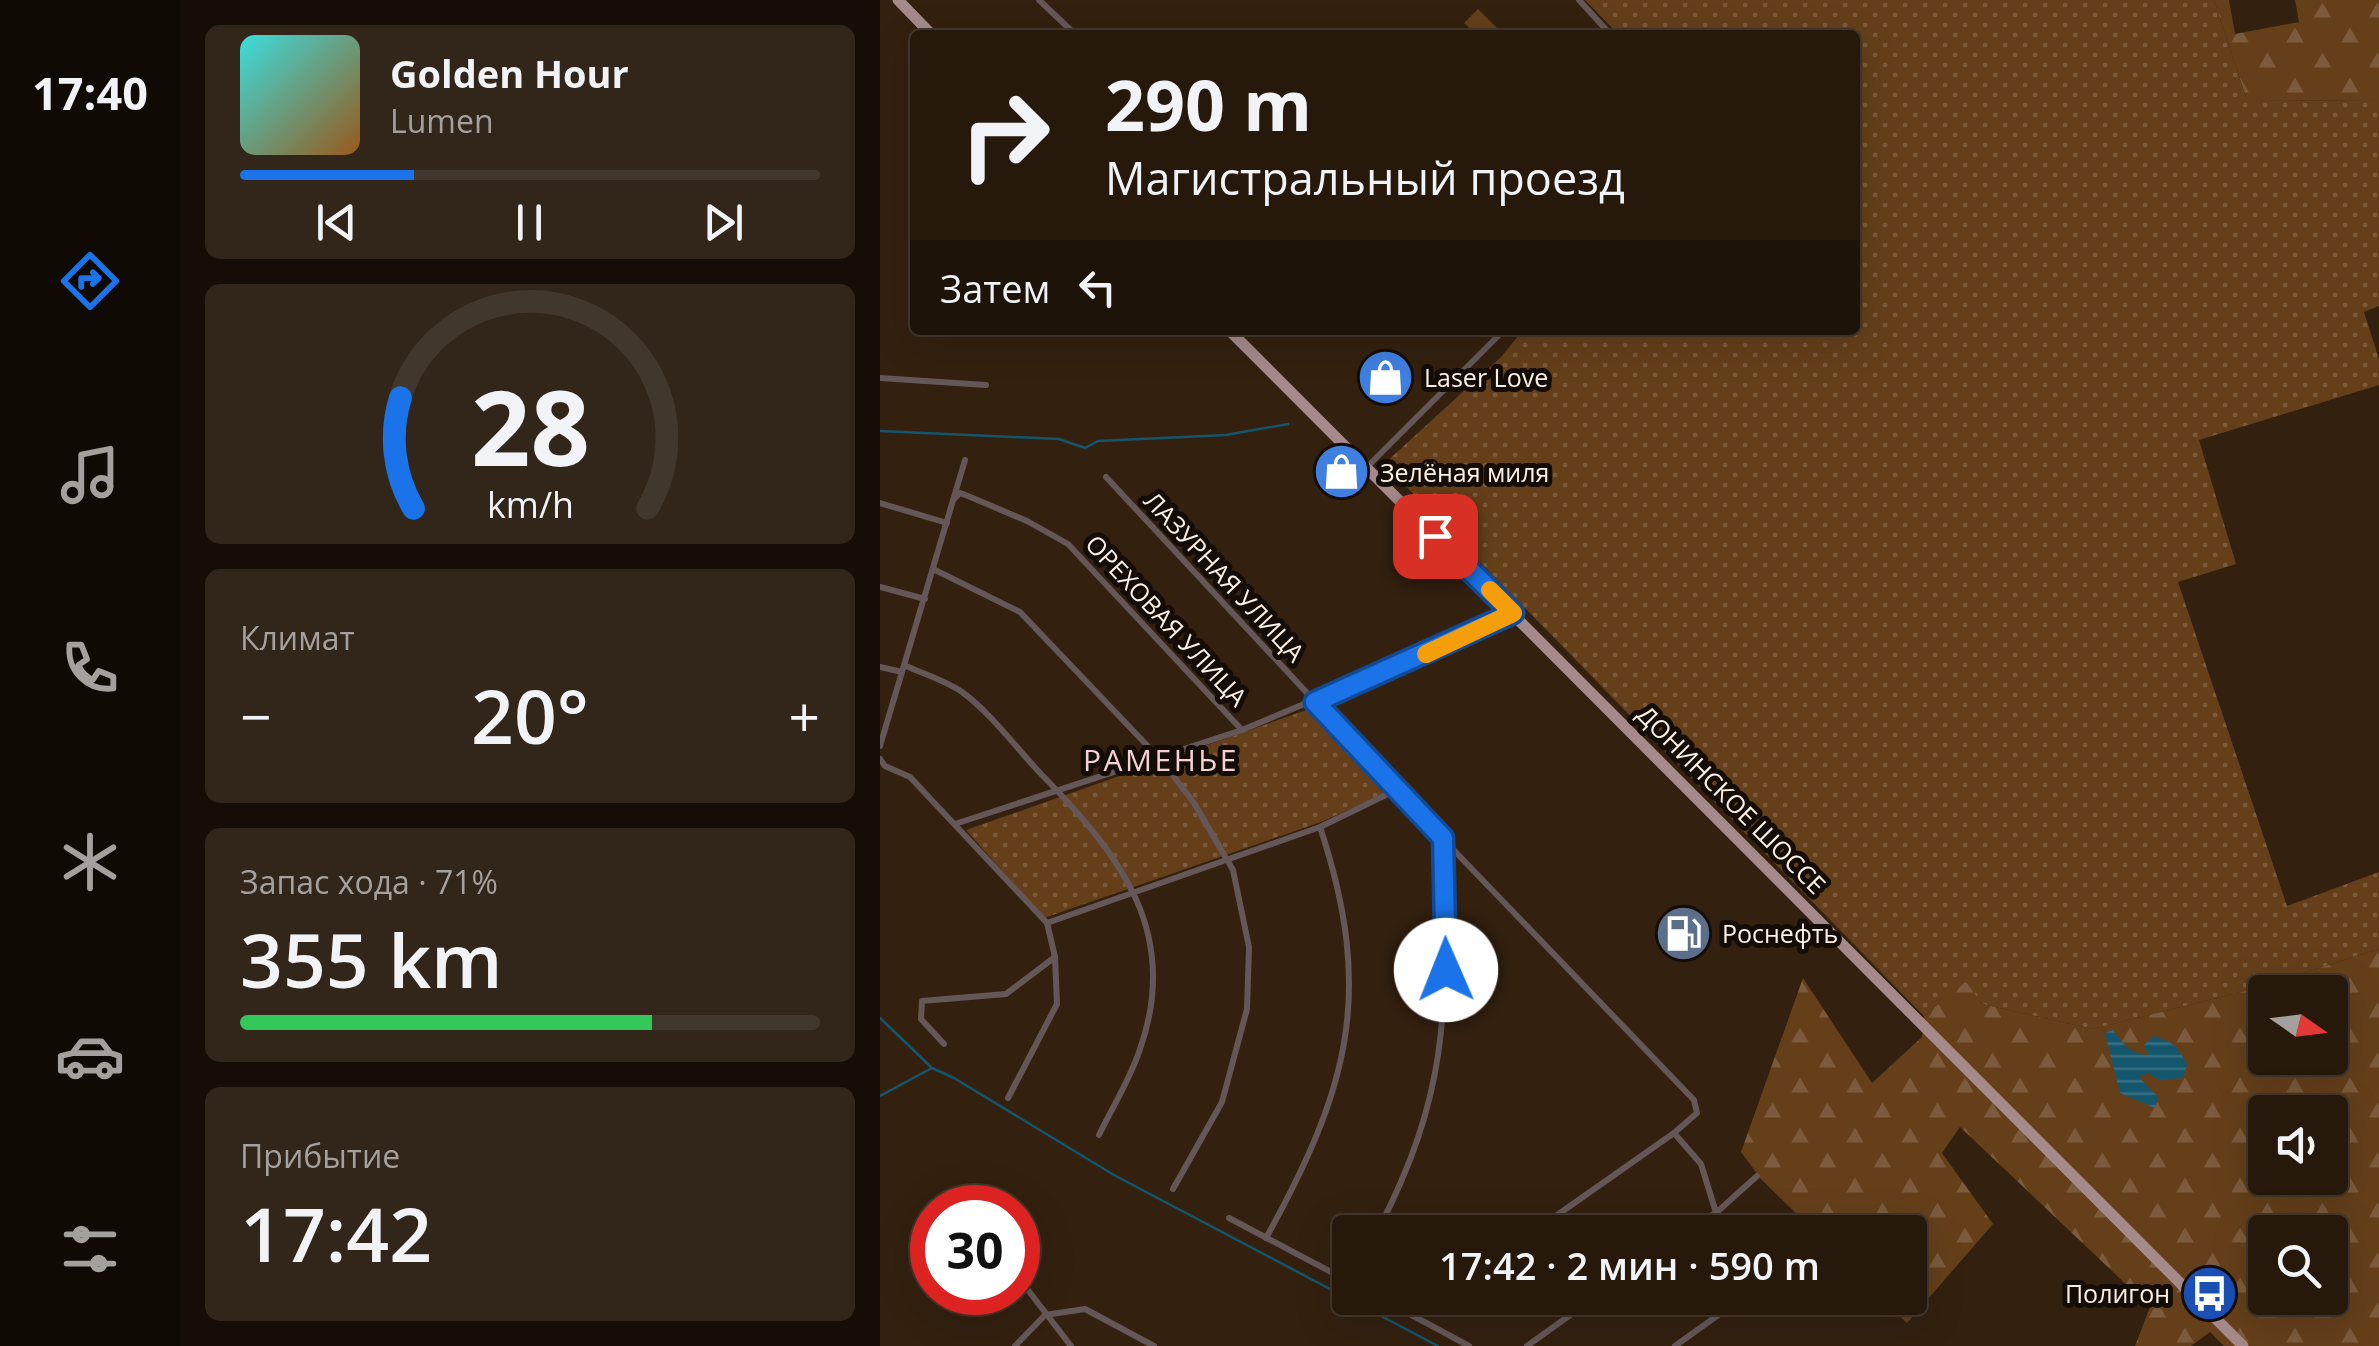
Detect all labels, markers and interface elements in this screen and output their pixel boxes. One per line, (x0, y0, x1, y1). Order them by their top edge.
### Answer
text: Golden Hour (390, 47, 629, 99)
text: 290 m (1105, 56, 1312, 152)
text: 17:40 (32, 62, 148, 123)
icon: right (940, 70, 1070, 200)
text: Lumen (390, 99, 494, 142)
text: Магистральный проезд (1105, 147, 1625, 208)
icon: previous (309, 195, 364, 250)
icon: pause (502, 195, 557, 250)
icon: next (696, 195, 751, 250)
icon: directions (55, 246, 125, 316)
icon: left (1070, 260, 1125, 315)
text: Затем (940, 262, 1050, 314)
shop icon: Laser Love (1355, 347, 1415, 407)
text: 28 (471, 355, 589, 496)
place label: Laser Love (1424, 360, 1548, 394)
icon: music (55, 440, 125, 510)
shop icon: Зелёная миля (1311, 442, 1371, 502)
place label: Зелёная миля (1380, 455, 1549, 489)
text: km/h (487, 480, 573, 528)
street label: ЛАЗУРНАЯ УЛИЦА (1137, 484, 1313, 669)
pin (1393, 494, 1478, 579)
icon: arrive (1408, 509, 1463, 564)
street label: ОРЕХОВАЯ УЛИЦА (1079, 527, 1256, 713)
text: Климат (240, 616, 354, 659)
icon: phone (55, 633, 125, 703)
text: 20° (471, 664, 589, 766)
text: − (240, 678, 271, 753)
text: + (789, 678, 820, 753)
street label: ДОНИНСКОЕ ШОССЕ (1630, 697, 1834, 901)
district label: РАМЕНЬЕ (1083, 739, 1239, 780)
icon: climate (55, 827, 125, 897)
text: Запас хода · 71% (240, 860, 498, 903)
fuel station icon: Роснефть (1653, 903, 1713, 963)
text: 355 km (240, 908, 503, 1010)
place label: Роснефть (1722, 916, 1838, 950)
position arrow (1394, 918, 1498, 1022)
north arrow (2248, 975, 2348, 1075)
map controls (2248, 975, 2348, 1315)
icon: car (55, 1021, 125, 1091)
button: sound (2248, 1095, 2348, 1195)
text: Прибытие (240, 1134, 400, 1177)
text: 17:42 (240, 1182, 432, 1284)
speed limit sign: 30 (910, 1185, 1040, 1315)
icon: filters (55, 1214, 125, 1284)
button: search (2248, 1215, 2348, 1315)
text: 17:42 · 2 мин · 590 m (1439, 1239, 1820, 1291)
bus stop icon: Полигон (2179, 1263, 2239, 1323)
place label: Полигон (2065, 1276, 2170, 1310)

